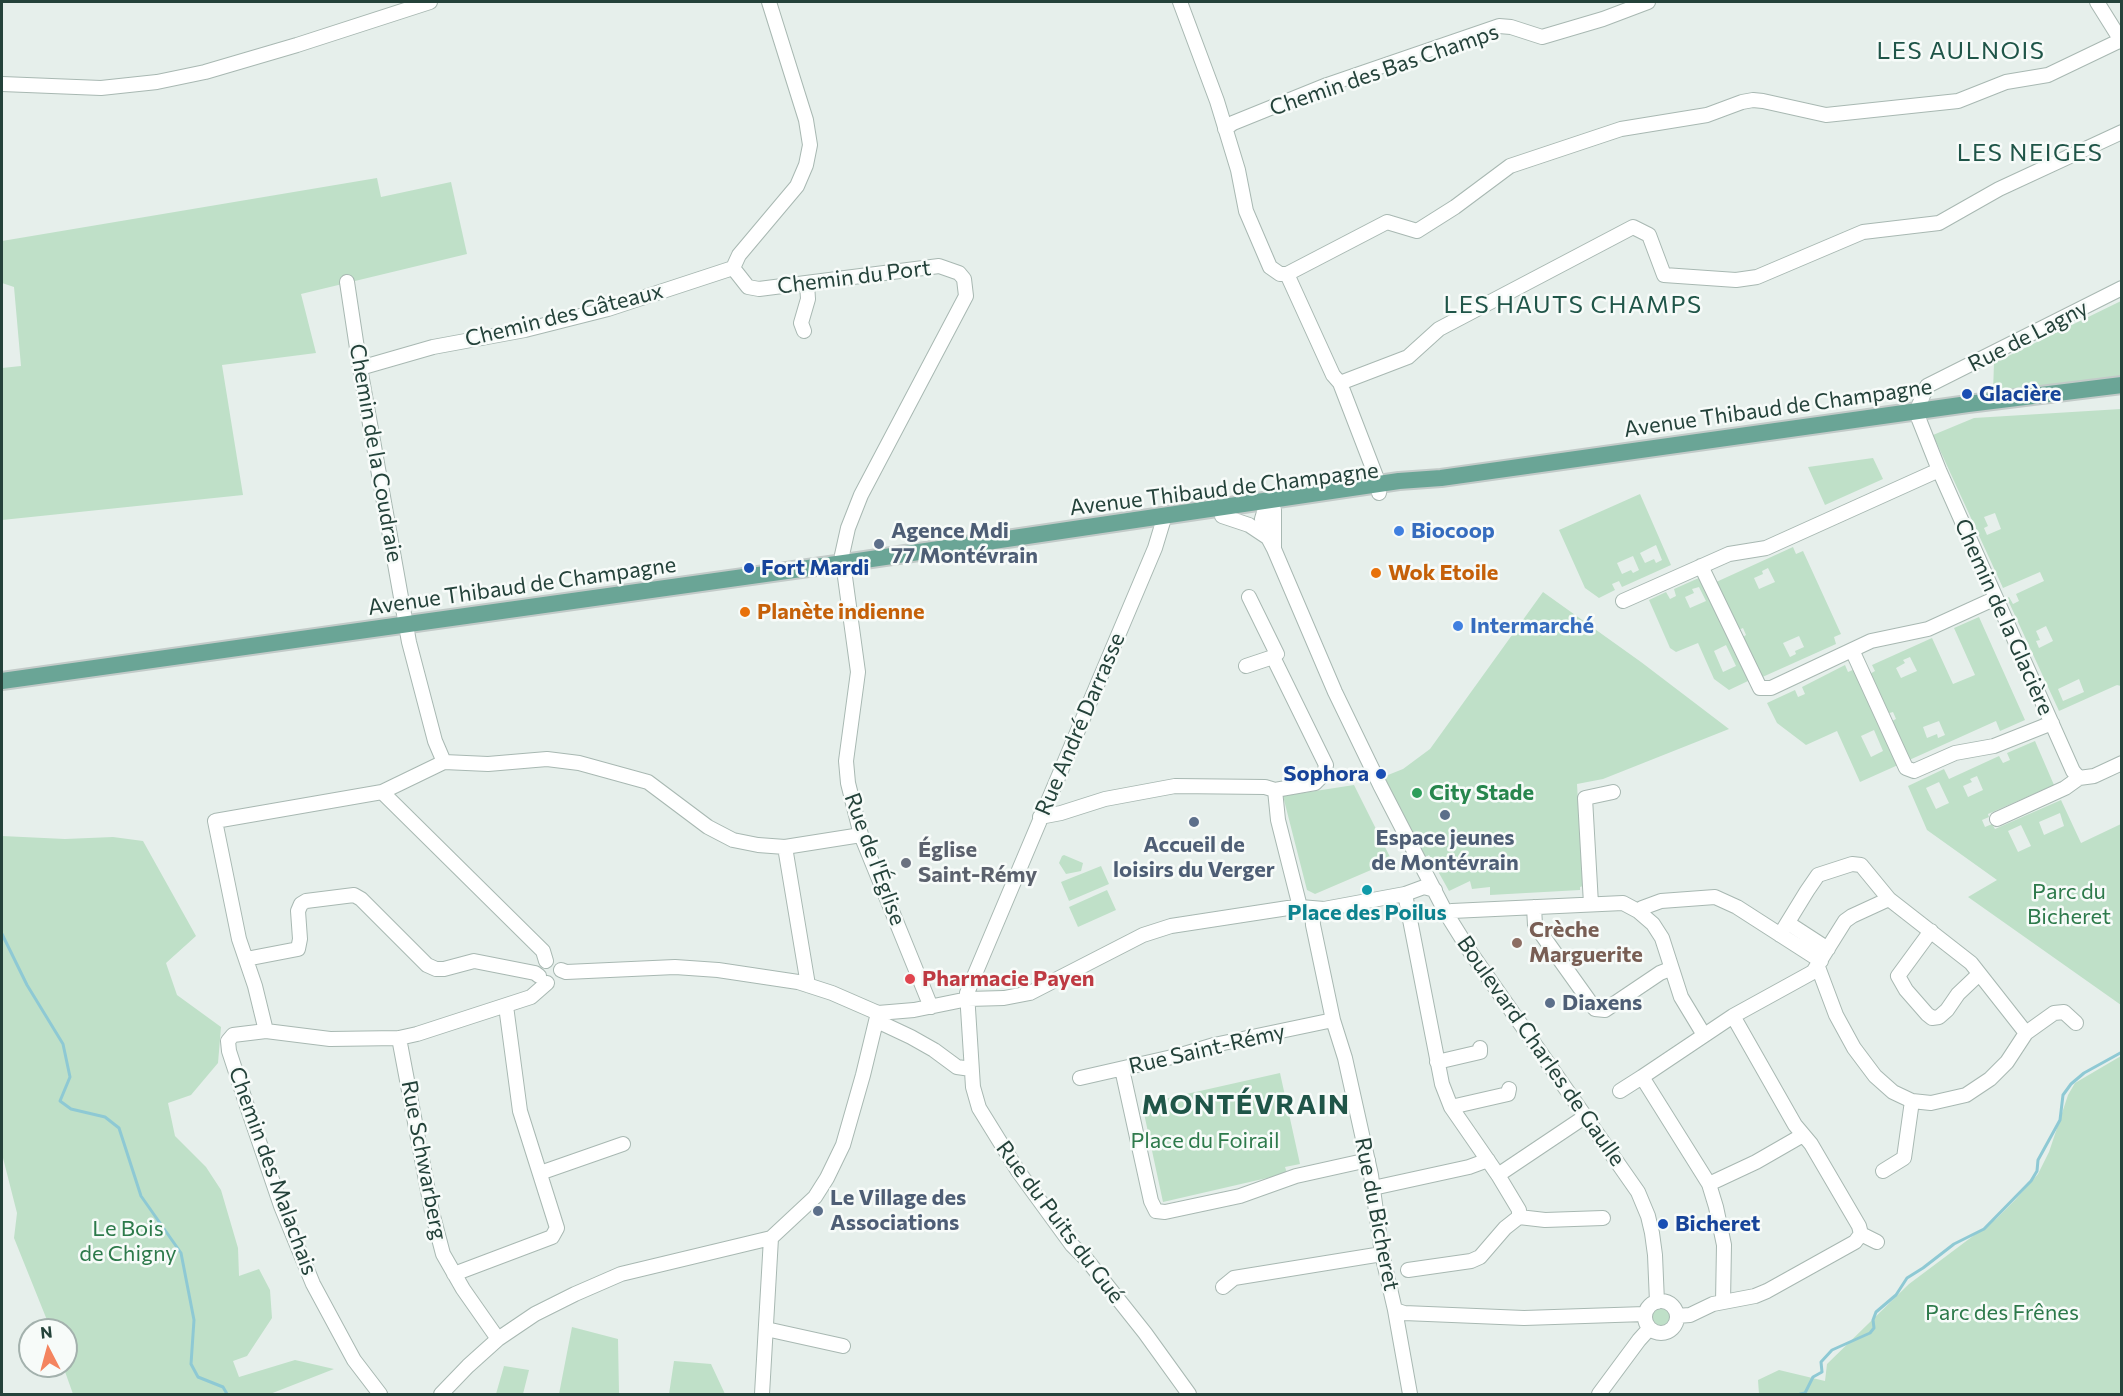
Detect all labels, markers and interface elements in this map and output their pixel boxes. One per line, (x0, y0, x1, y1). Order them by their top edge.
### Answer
street label: Chemin des Bas Champs (1266, 18, 1502, 122)
district label: LES AULNOIS (1877, 37, 2045, 65)
district label: LES NEIGES (1957, 139, 2103, 167)
street label: Chemin du Port (776, 254, 932, 300)
street label: Chemin des Gâteaux (462, 278, 666, 352)
district label: LES HAUTS CHAMPS (1443, 291, 1703, 319)
street label: Rue de Lagny (1964, 294, 2092, 378)
street label: Chemin de la Coudraie (344, 342, 408, 564)
street label: Avenue Thibaud de Champagne (1622, 373, 1934, 443)
place label: Glacière (1979, 381, 2061, 407)
marker: Glacière (1960, 387, 1974, 401)
street label: Avenue Thibaud de Champagne (1068, 457, 1380, 521)
street label: Chemin de la Glacière (1949, 515, 2059, 719)
place label: Agence Mdi 77 Montévrain (891, 518, 1038, 570)
place label: Biocoop (1411, 518, 1495, 544)
marker: Biocoop (1392, 524, 1406, 538)
marker: Agence Mdi 77 Montévrain (872, 537, 886, 551)
street label: Avenue Thibaud de Champagne (366, 551, 678, 621)
place label: Fort Mardi (761, 555, 870, 581)
place label: Wok Etoile (1388, 560, 1498, 586)
marker: Fort Mardi (742, 561, 756, 575)
marker: Wok Etoile (1369, 566, 1383, 580)
place label: Planète indienne (757, 599, 925, 625)
marker: Planète indienne (738, 605, 752, 619)
place label: Intermarché (1470, 613, 1594, 639)
marker: Intermarché (1451, 619, 1465, 633)
street label: Rue André Darrasse (1030, 629, 1130, 819)
place label: Sophora (1283, 761, 1369, 787)
marker: Sophora (1374, 767, 1388, 781)
place label: City Stade (1429, 780, 1534, 806)
marker: City Stade (1410, 786, 1424, 800)
street label: Rue de l'Église (839, 789, 911, 929)
marker: Espace jeunes de Montévrain (1438, 808, 1452, 822)
marker: Accueil de loisirs du Verger (1187, 815, 1201, 829)
place label: Espace jeunes de Montévrain (1371, 825, 1519, 876)
place label: Accueil de loisirs du Verger (1113, 832, 1275, 884)
place label: Église Saint-Rémy (918, 837, 1037, 888)
marker: Église Saint-Rémy (899, 856, 913, 870)
park label: Parc du Bicheret (2027, 879, 2111, 930)
marker: Place des Poilus (1360, 883, 1374, 897)
place label: Place des Poilus (1287, 900, 1447, 926)
place label: Crèche Marguerite (1529, 917, 1643, 968)
street label: Boulevard Charles de Gaulle (1451, 931, 1631, 1171)
marker: Crèche Marguerite (1510, 936, 1524, 950)
place label: Pharmacie Payen (922, 966, 1095, 992)
marker: Pharmacie Payen (903, 972, 917, 986)
place label: Diaxens (1562, 990, 1642, 1016)
marker: Diaxens (1543, 996, 1557, 1010)
street label: Rue Saint-Rémy (1126, 1018, 1288, 1080)
street label: Chemin des Malachais (223, 1063, 323, 1279)
street label: Rue Schwarberg (396, 1078, 452, 1242)
district label: MONTÉVRAIN (1141, 1088, 1351, 1122)
park label: Place du Foirail (1130, 1128, 1280, 1154)
street label: Rue du Bicheret (1349, 1135, 1405, 1293)
street label: Rue du Puits du Gué (990, 1136, 1130, 1308)
place label: Le Village des Associations (830, 1185, 966, 1236)
marker: Le Village des Associations (811, 1204, 825, 1218)
place label: Bicheret (1675, 1211, 1760, 1237)
park label: Le Bois de Chigny (79, 1216, 177, 1268)
marker: Bicheret (1656, 1217, 1670, 1231)
park label: Parc des Frênes (1925, 1300, 2079, 1326)
north arrow (18, 1318, 78, 1378)
text: N (39, 1322, 53, 1342)

